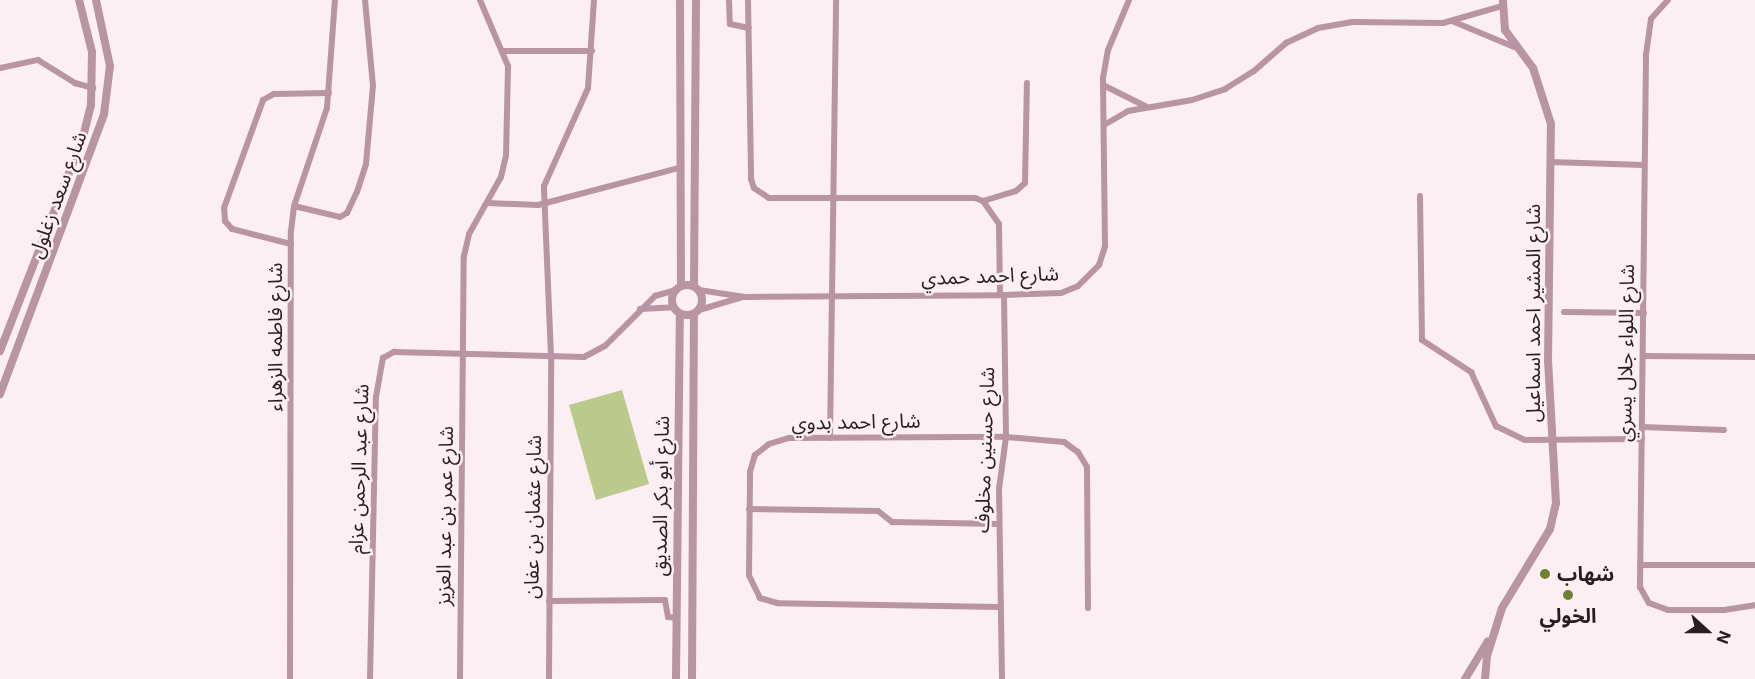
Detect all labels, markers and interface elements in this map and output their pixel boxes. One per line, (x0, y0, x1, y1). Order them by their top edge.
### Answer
street label: شارع سعد زغلول (24, 128, 92, 262)
street label: شارع المشير احمد اسماعيل (1521, 204, 1545, 422)
street label: شارع احمد حمدي (921, 262, 1059, 290)
street label: شارع فاطمه الزهراء (263, 263, 287, 411)
street label: شارع اللواء جلال يسري (1612, 264, 1640, 442)
street label: شارع حسنين مخلوف (970, 366, 1000, 534)
street label: شارع عبد الرحمن عزام (344, 383, 374, 555)
street label: شارع احمد بدوي (791, 409, 921, 435)
street label: شارع أبو بكر الصديق (648, 416, 674, 576)
street label: شارع عمر بن عبد العزيز (431, 426, 459, 606)
street label: شارع عثمان بن عفان (520, 435, 546, 599)
place label: شهاب (1557, 562, 1614, 586)
marker: شهاب (1538, 567, 1552, 581)
marker: الخولي (1561, 588, 1575, 602)
north arrow (1677, 601, 1737, 661)
place label: الخولي (1540, 604, 1596, 628)
text: N (1712, 628, 1735, 647)

